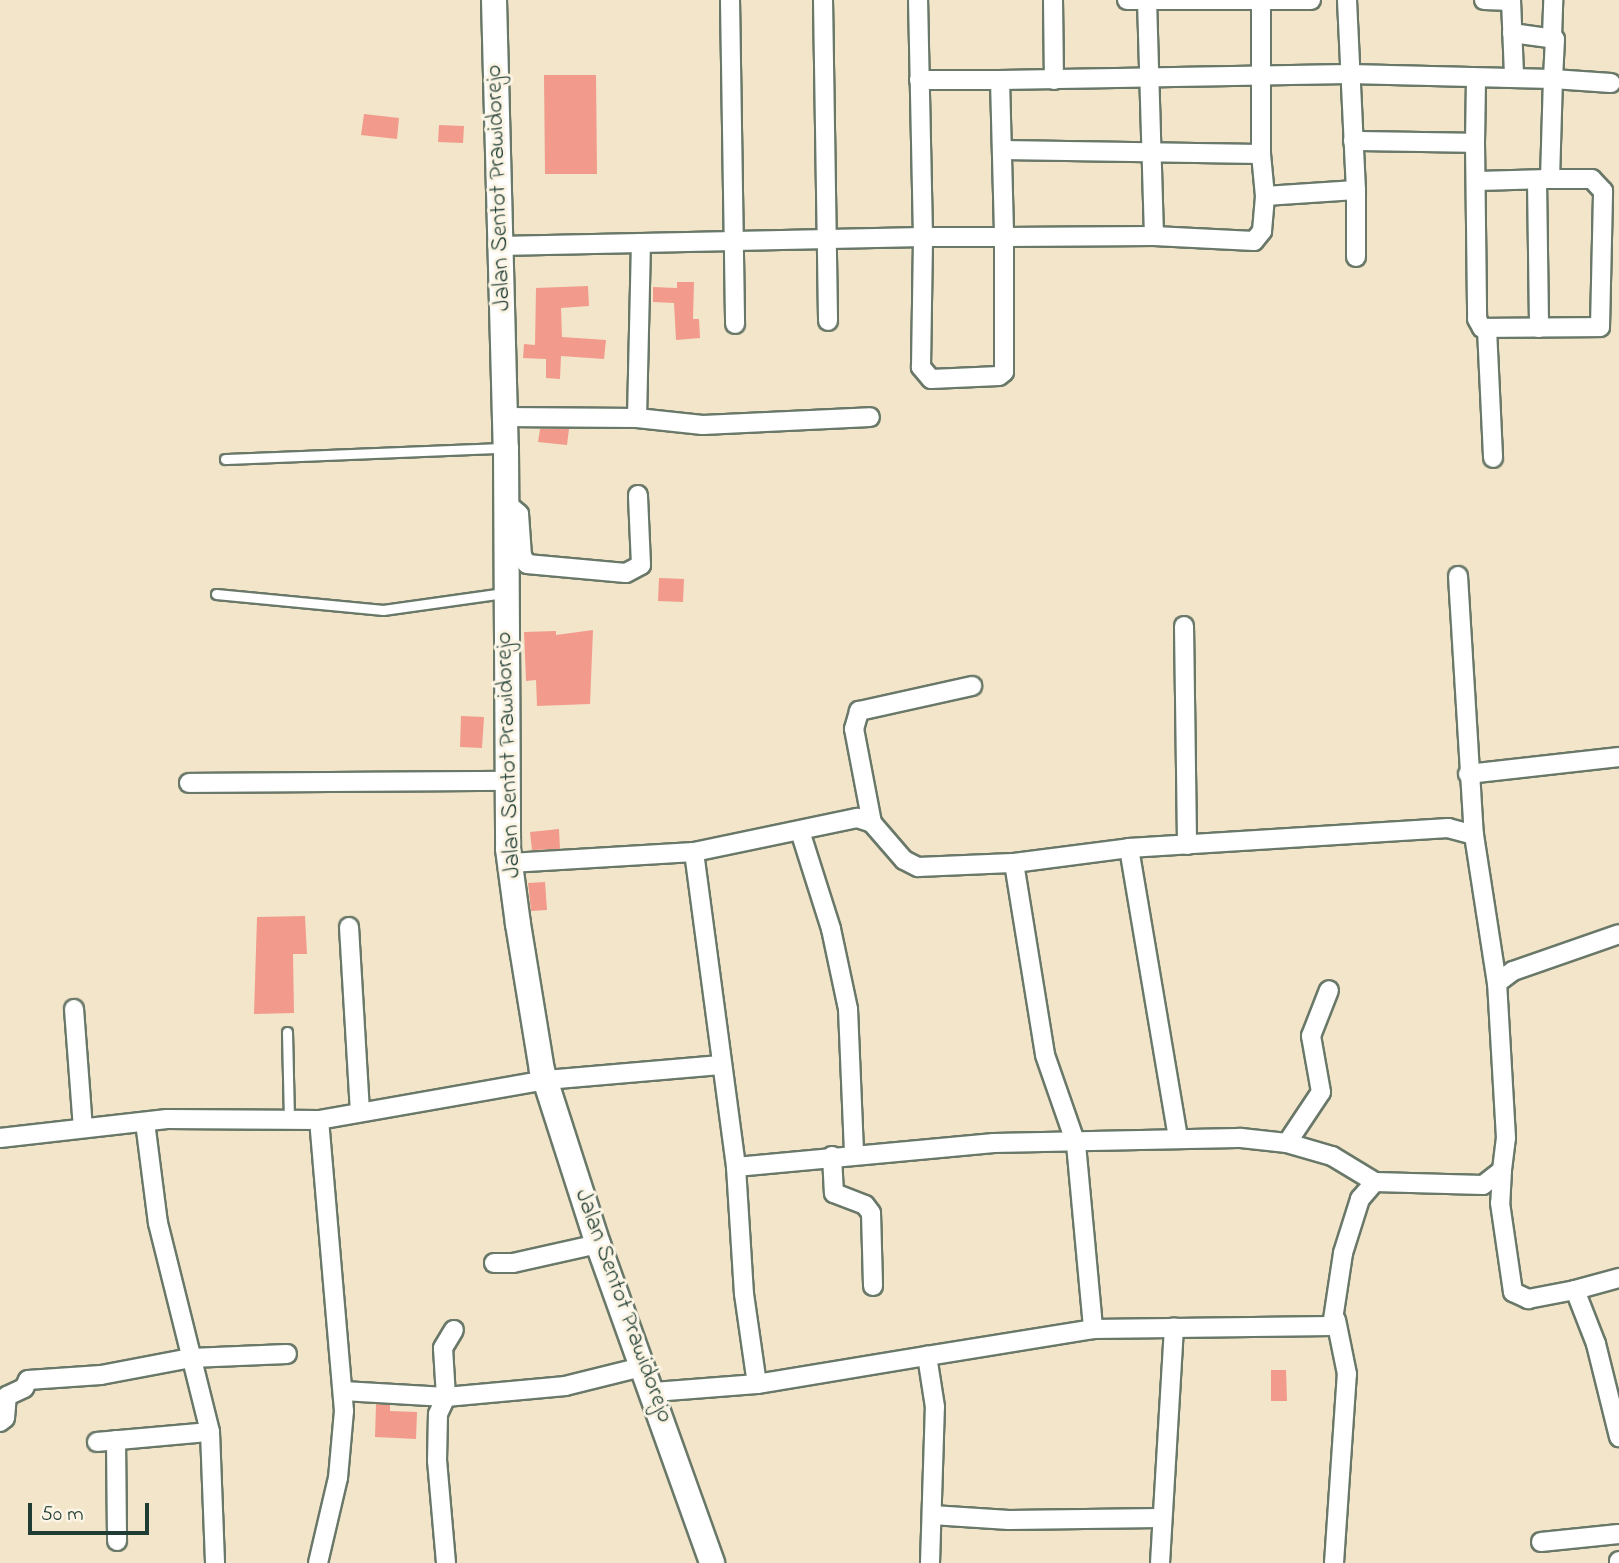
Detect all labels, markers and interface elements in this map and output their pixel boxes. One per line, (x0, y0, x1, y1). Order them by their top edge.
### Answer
street label: Jalan Sentot Prawidorejo (480, 64, 518, 312)
street label: Jalan Sentot Prawidorejo (490, 631, 528, 879)
street label: Jalan Sentot Prawidorejo (567, 1185, 679, 1427)
scale bar (32, 1490, 152, 1534)
text: 50 m (41, 1500, 84, 1530)

